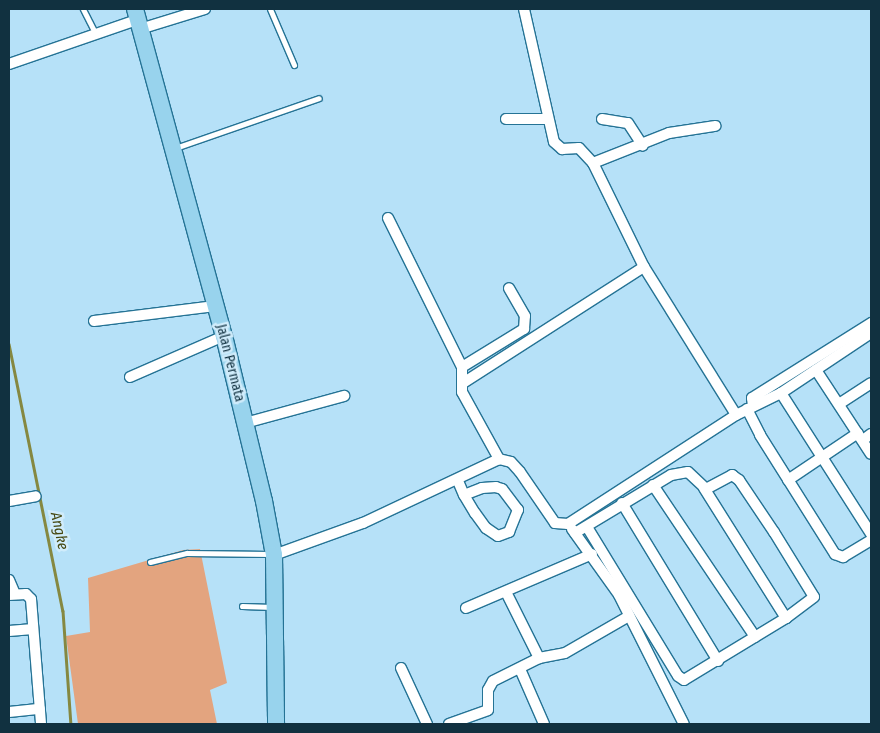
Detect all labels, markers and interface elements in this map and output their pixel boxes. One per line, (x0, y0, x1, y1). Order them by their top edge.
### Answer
street label: Jalan Permata (212, 322, 248, 404)
water label: Angke (46, 511, 72, 551)

